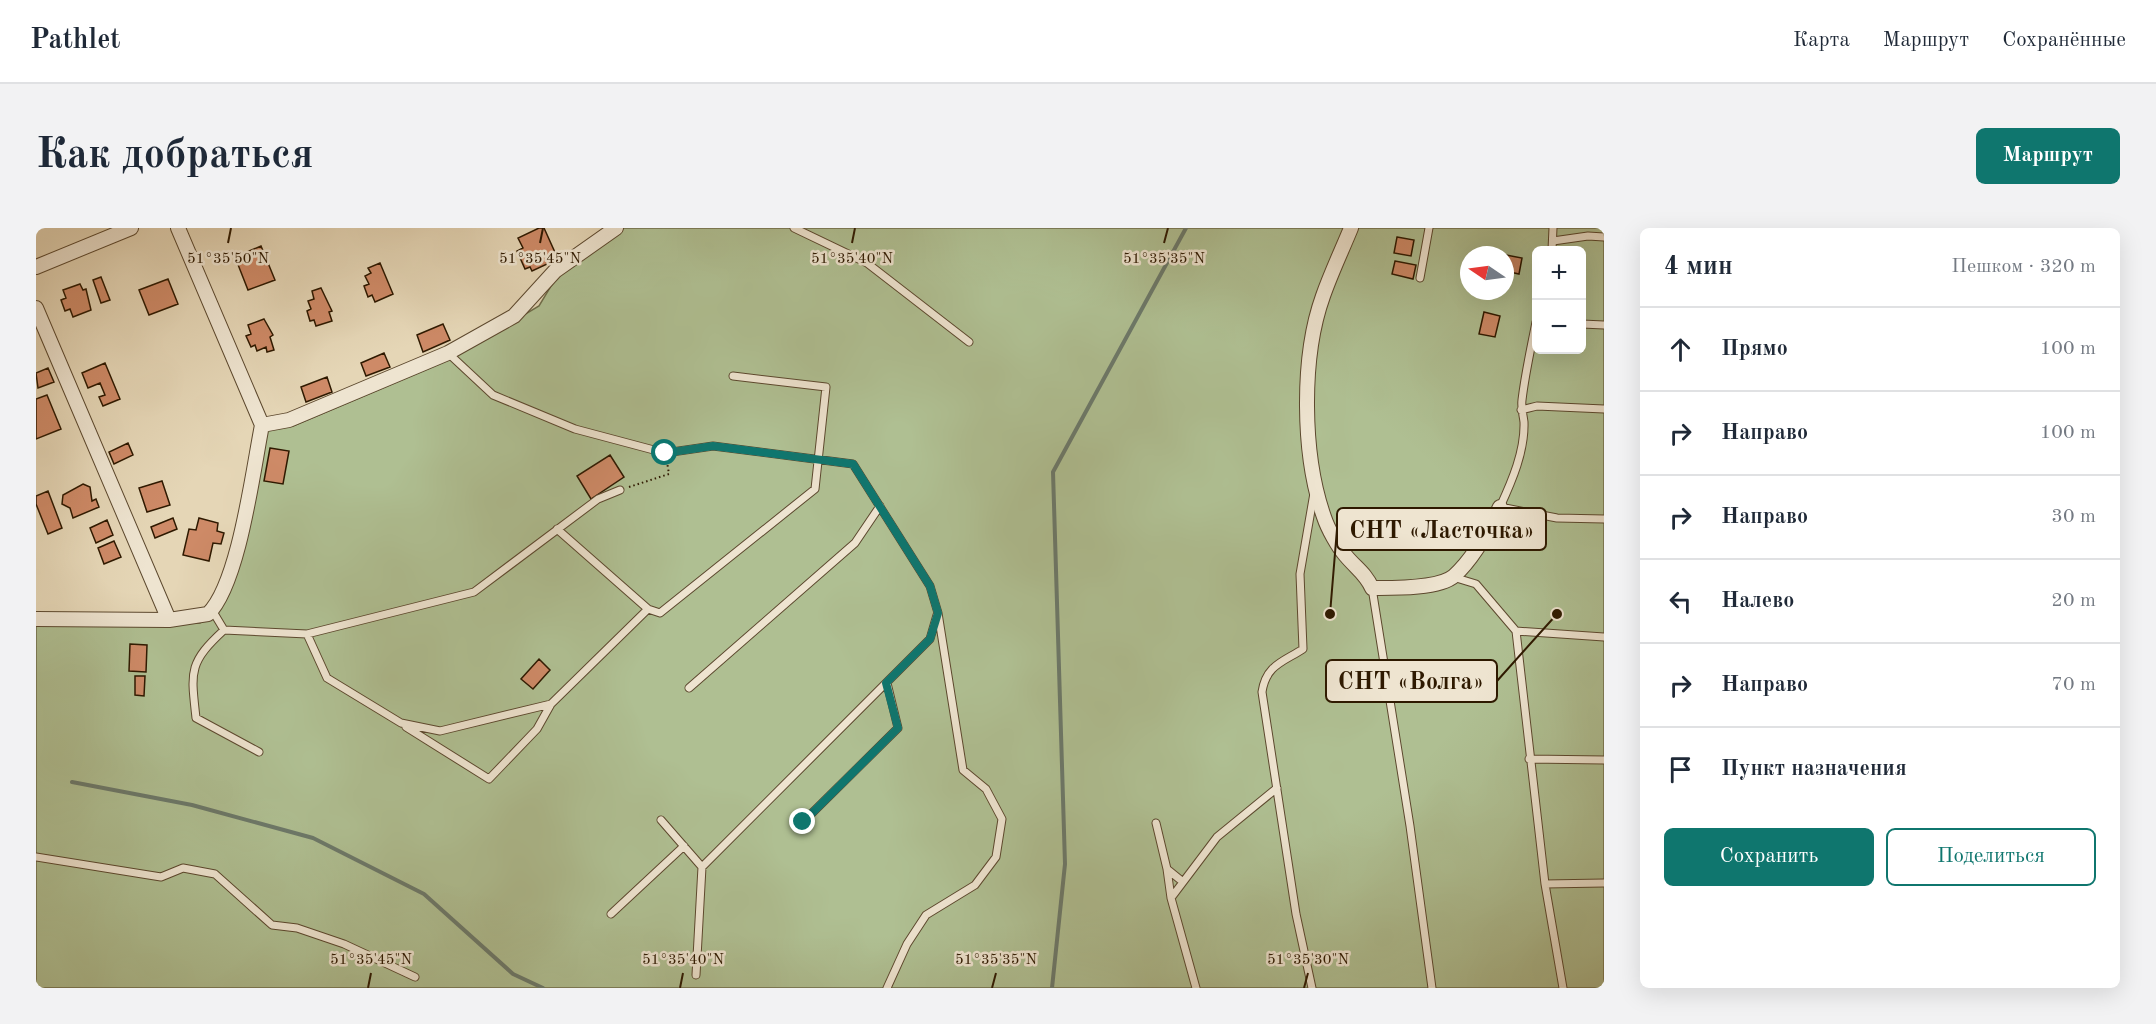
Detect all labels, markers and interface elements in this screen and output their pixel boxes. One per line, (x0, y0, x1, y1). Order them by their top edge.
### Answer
text: Pathlet (30, 27, 121, 55)
text: Карта (1793, 30, 1850, 51)
text: Маршрут (1883, 30, 1969, 51)
text: Сохранённые (2002, 30, 2126, 51)
button: Маршрут (1976, 128, 2120, 184)
text: Как добраться (36, 135, 313, 177)
north arrow (1460, 246, 1514, 300)
map controls (1532, 246, 1586, 354)
button: + (1532, 246, 1586, 300)
text: 51°35'50"N (187, 252, 269, 267)
text: 51°35'45"N (499, 252, 581, 267)
text: 51°35'40"N (811, 252, 893, 267)
text: 51°35'35"N (1123, 252, 1205, 267)
text: 4 мин (1664, 254, 1733, 280)
text: Пешком · 320 m (1951, 257, 2096, 277)
button: − (1532, 300, 1586, 354)
icon: ahead (1664, 333, 1697, 366)
text: Прямо (1721, 338, 1788, 360)
text: 100 m (2040, 339, 2096, 359)
icon: right (1664, 417, 1697, 450)
text: Направо (1721, 422, 1808, 444)
text: 100 m (2040, 423, 2096, 443)
route start (651, 439, 677, 465)
icon: right (1664, 501, 1697, 534)
text: Направо (1721, 506, 1808, 528)
text: 30 m (2051, 507, 2096, 527)
callout: СНТ «Ласточка» (1337, 508, 1546, 550)
text: СНТ «Ласточка» (1349, 520, 1535, 544)
icon: left (1664, 585, 1697, 618)
text: Налево (1721, 590, 1794, 612)
text: 20 m (2051, 591, 2096, 611)
callout: СНТ «Волга» (1326, 660, 1497, 702)
icon: right (1664, 669, 1697, 702)
text: СНТ «Волга» (1338, 671, 1484, 695)
text: Направо (1721, 674, 1808, 696)
text: 70 m (2051, 675, 2096, 695)
icon: arrive (1664, 753, 1697, 786)
text: Пункт назначения (1721, 758, 1907, 780)
route end (789, 808, 815, 834)
button: Сохранить (1664, 828, 1874, 886)
button: Поделиться (1886, 828, 2096, 886)
text: 51°35'45"N (330, 953, 412, 968)
text: 51°35'40"N (642, 953, 724, 968)
text: 51°35'35"N (955, 953, 1037, 968)
text: 51°35'30"N (1267, 953, 1349, 968)

